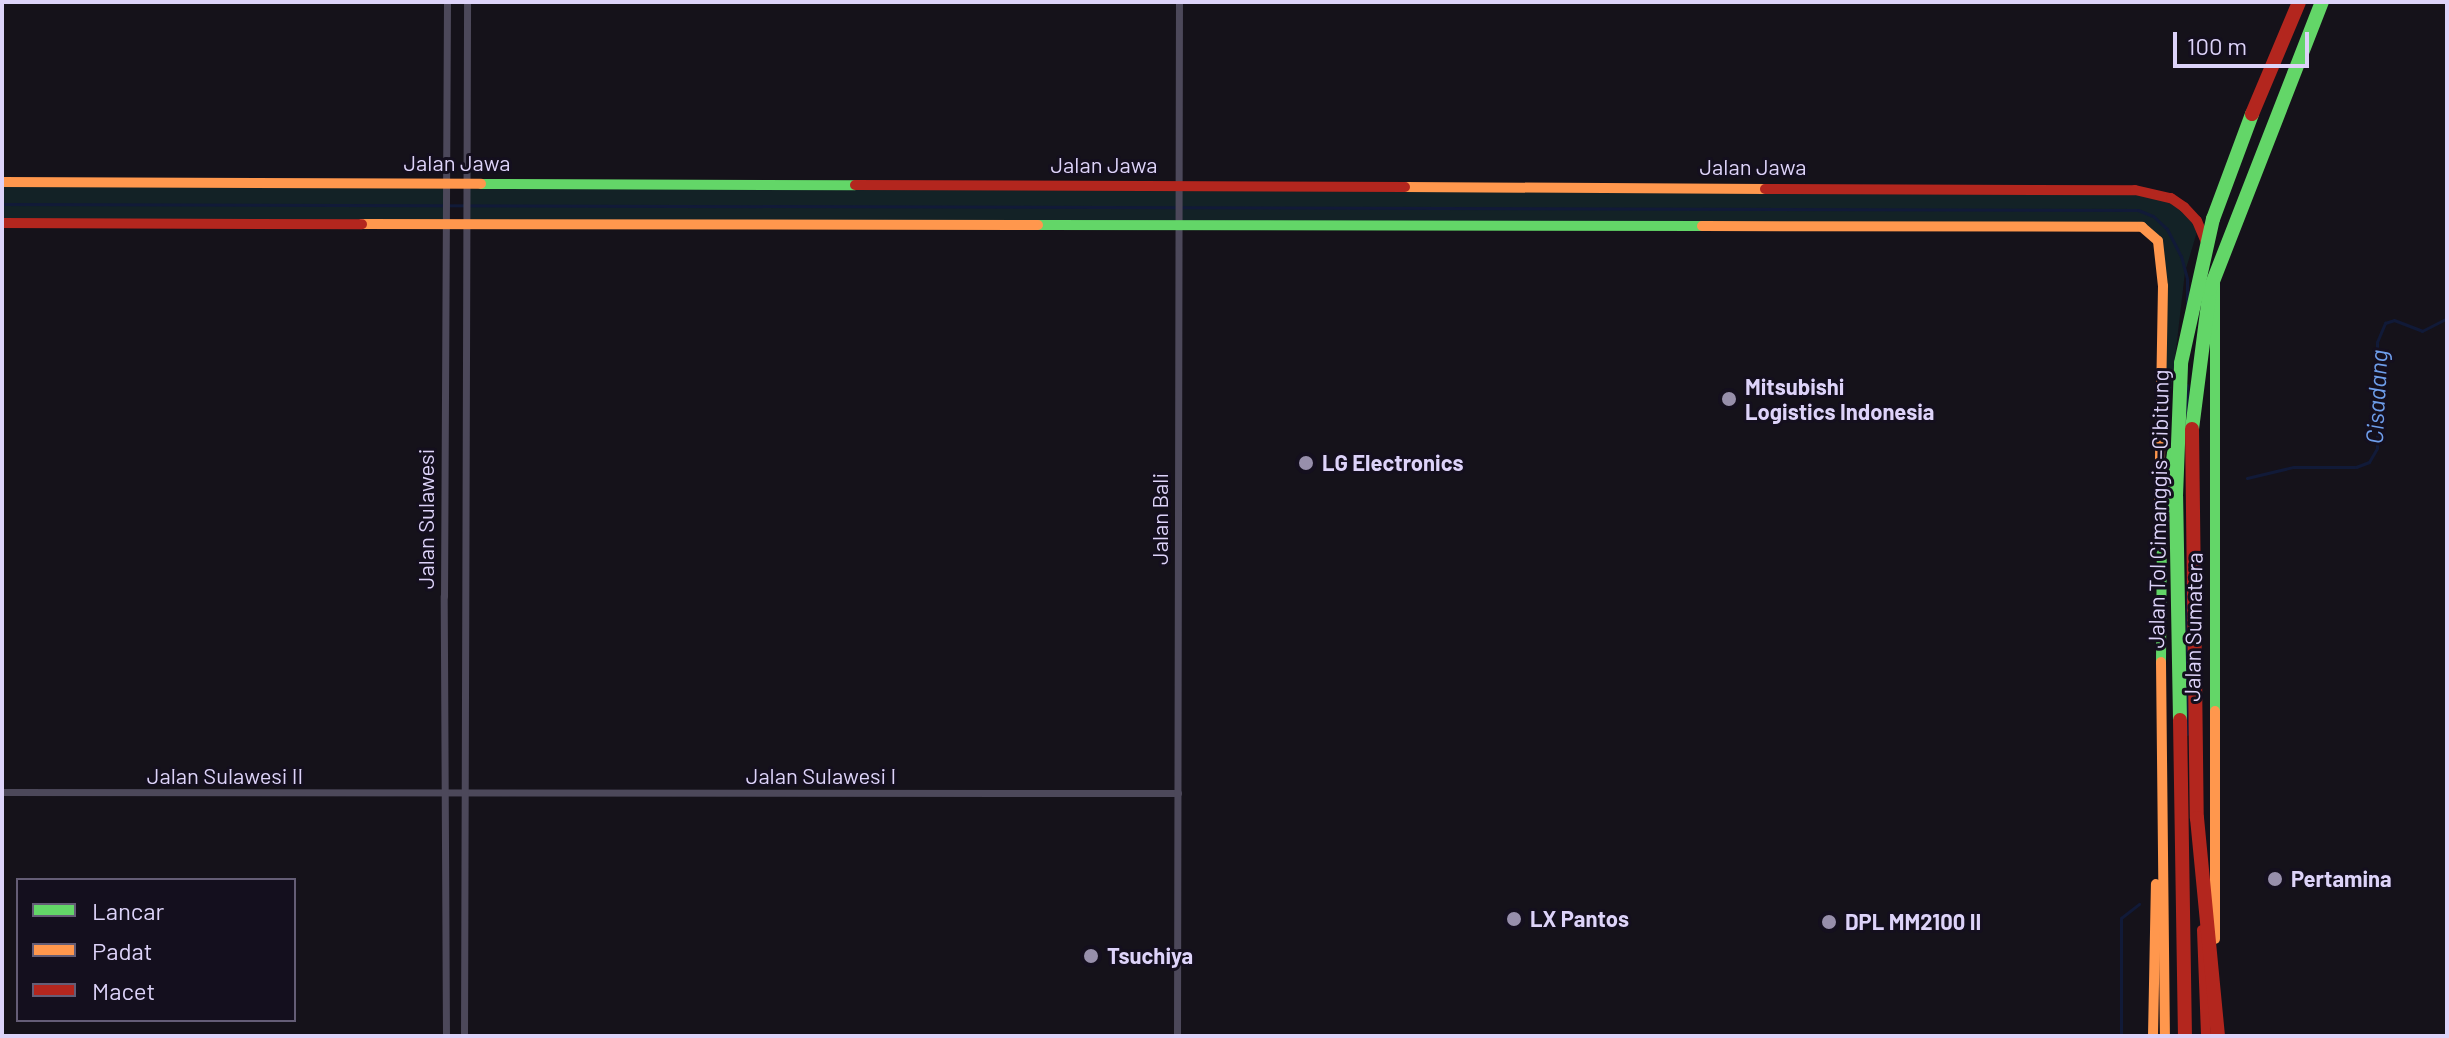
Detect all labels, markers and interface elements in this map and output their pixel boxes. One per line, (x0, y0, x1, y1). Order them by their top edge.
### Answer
scale bar (2177, 16, 2313, 66)
text: 100 m (2187, 31, 2247, 60)
street label: Jalan Jawa (403, 150, 511, 176)
street label: Jalan Jawa (1050, 152, 1158, 178)
street label: Jalan Jawa (1699, 154, 1807, 180)
water label: Cisadang (2359, 349, 2393, 445)
street label: Jalan Tol Cimanggis–Cibitung (2142, 369, 2174, 649)
place label: Mitsubishi Logistics Indonesia (1745, 373, 1934, 424)
marker: Mitsubishi Logistics Indonesia (1720, 390, 1738, 408)
street label: Jalan Sulawesi (413, 449, 439, 589)
place label: LG Electronics (1322, 450, 1464, 476)
marker: LG Electronics (1297, 454, 1315, 472)
street label: Jalan Bali (1147, 473, 1173, 565)
street label: Jalan Sumatera (2179, 552, 2207, 702)
street label: Jalan Sulawesi II (147, 763, 303, 789)
street label: Jalan Sulawesi I (746, 763, 896, 789)
place label: Pertamina (2291, 866, 2392, 892)
marker: Pertamina (2266, 870, 2284, 888)
legend (16, 878, 296, 1022)
text: Lancar (92, 896, 164, 925)
place label: LX Pantos (1530, 906, 1629, 932)
place label: DPL MM2100 II (1845, 909, 1981, 935)
marker: LX Pantos (1505, 910, 1523, 928)
marker: DPL MM2100 II (1820, 913, 1838, 931)
text: Padat (92, 936, 152, 965)
place label: Tsuchiya (1107, 943, 1193, 969)
marker: Tsuchiya (1082, 947, 1100, 965)
text: Macet (92, 976, 155, 1005)

